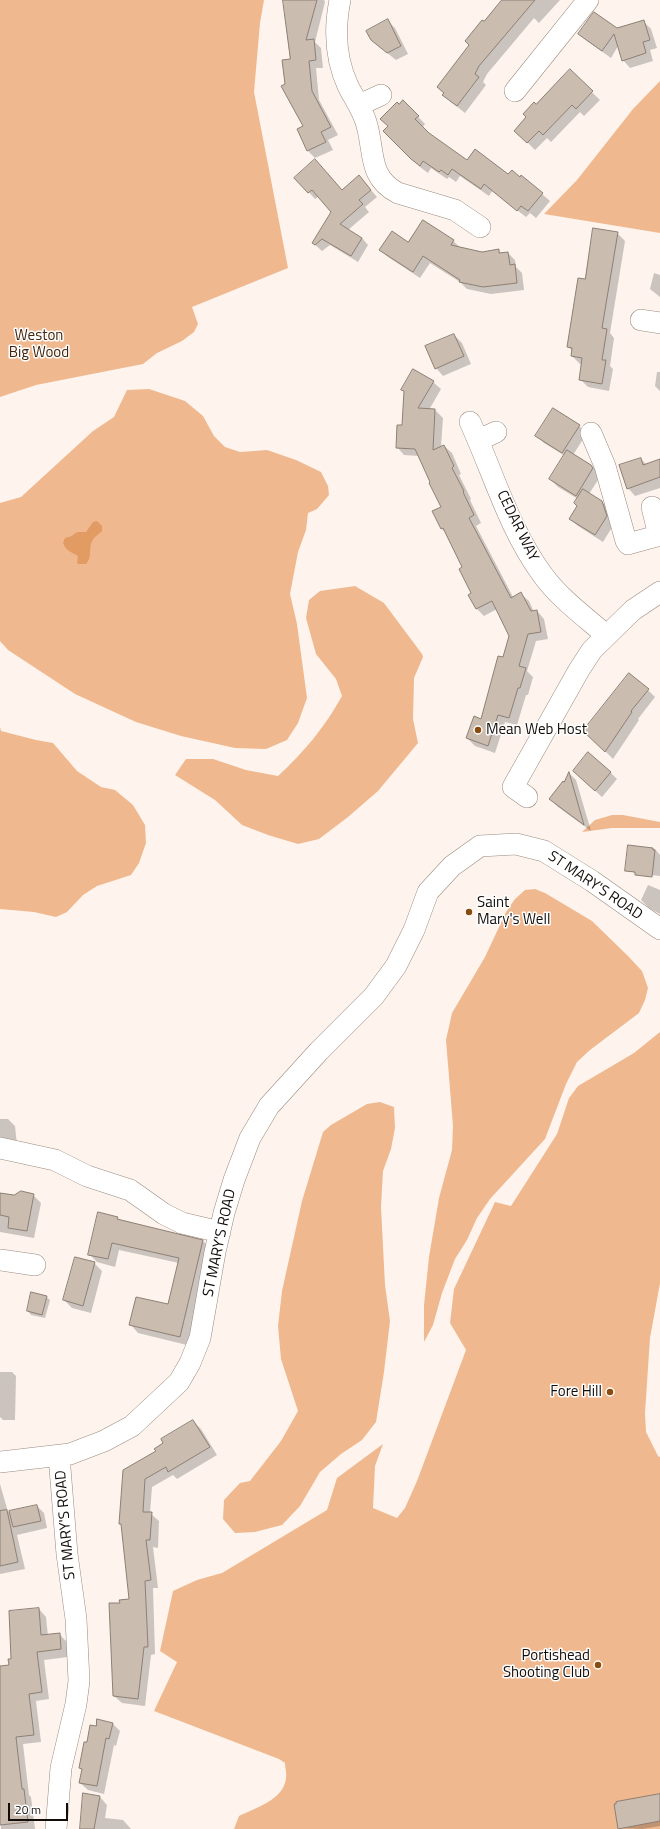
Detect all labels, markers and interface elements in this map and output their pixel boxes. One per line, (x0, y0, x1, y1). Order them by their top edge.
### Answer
park label: Weston Big Wood (9, 327, 69, 362)
street label: CEDAR WAY (492, 488, 542, 564)
place label: Mean Web Host (486, 721, 587, 739)
marker: Mean Web Host (473, 725, 483, 735)
street label: ST MARY'S ROAD (544, 848, 646, 924)
place label: Saint Mary's Well (477, 894, 550, 929)
marker: Saint Mary's Well (464, 907, 474, 917)
street label: ST MARY'S ROAD (200, 1187, 240, 1299)
place label: Fore Hill (550, 1383, 602, 1401)
marker: Fore Hill (605, 1387, 615, 1397)
street label: ST MARY'S ROAD (52, 1469, 80, 1581)
place label: Portishead Shooting Club (503, 1647, 590, 1682)
marker: Portishead Shooting Club (593, 1660, 603, 1670)
scale bar (10, 1795, 70, 1821)
text: 20 m (15, 1800, 41, 1819)

